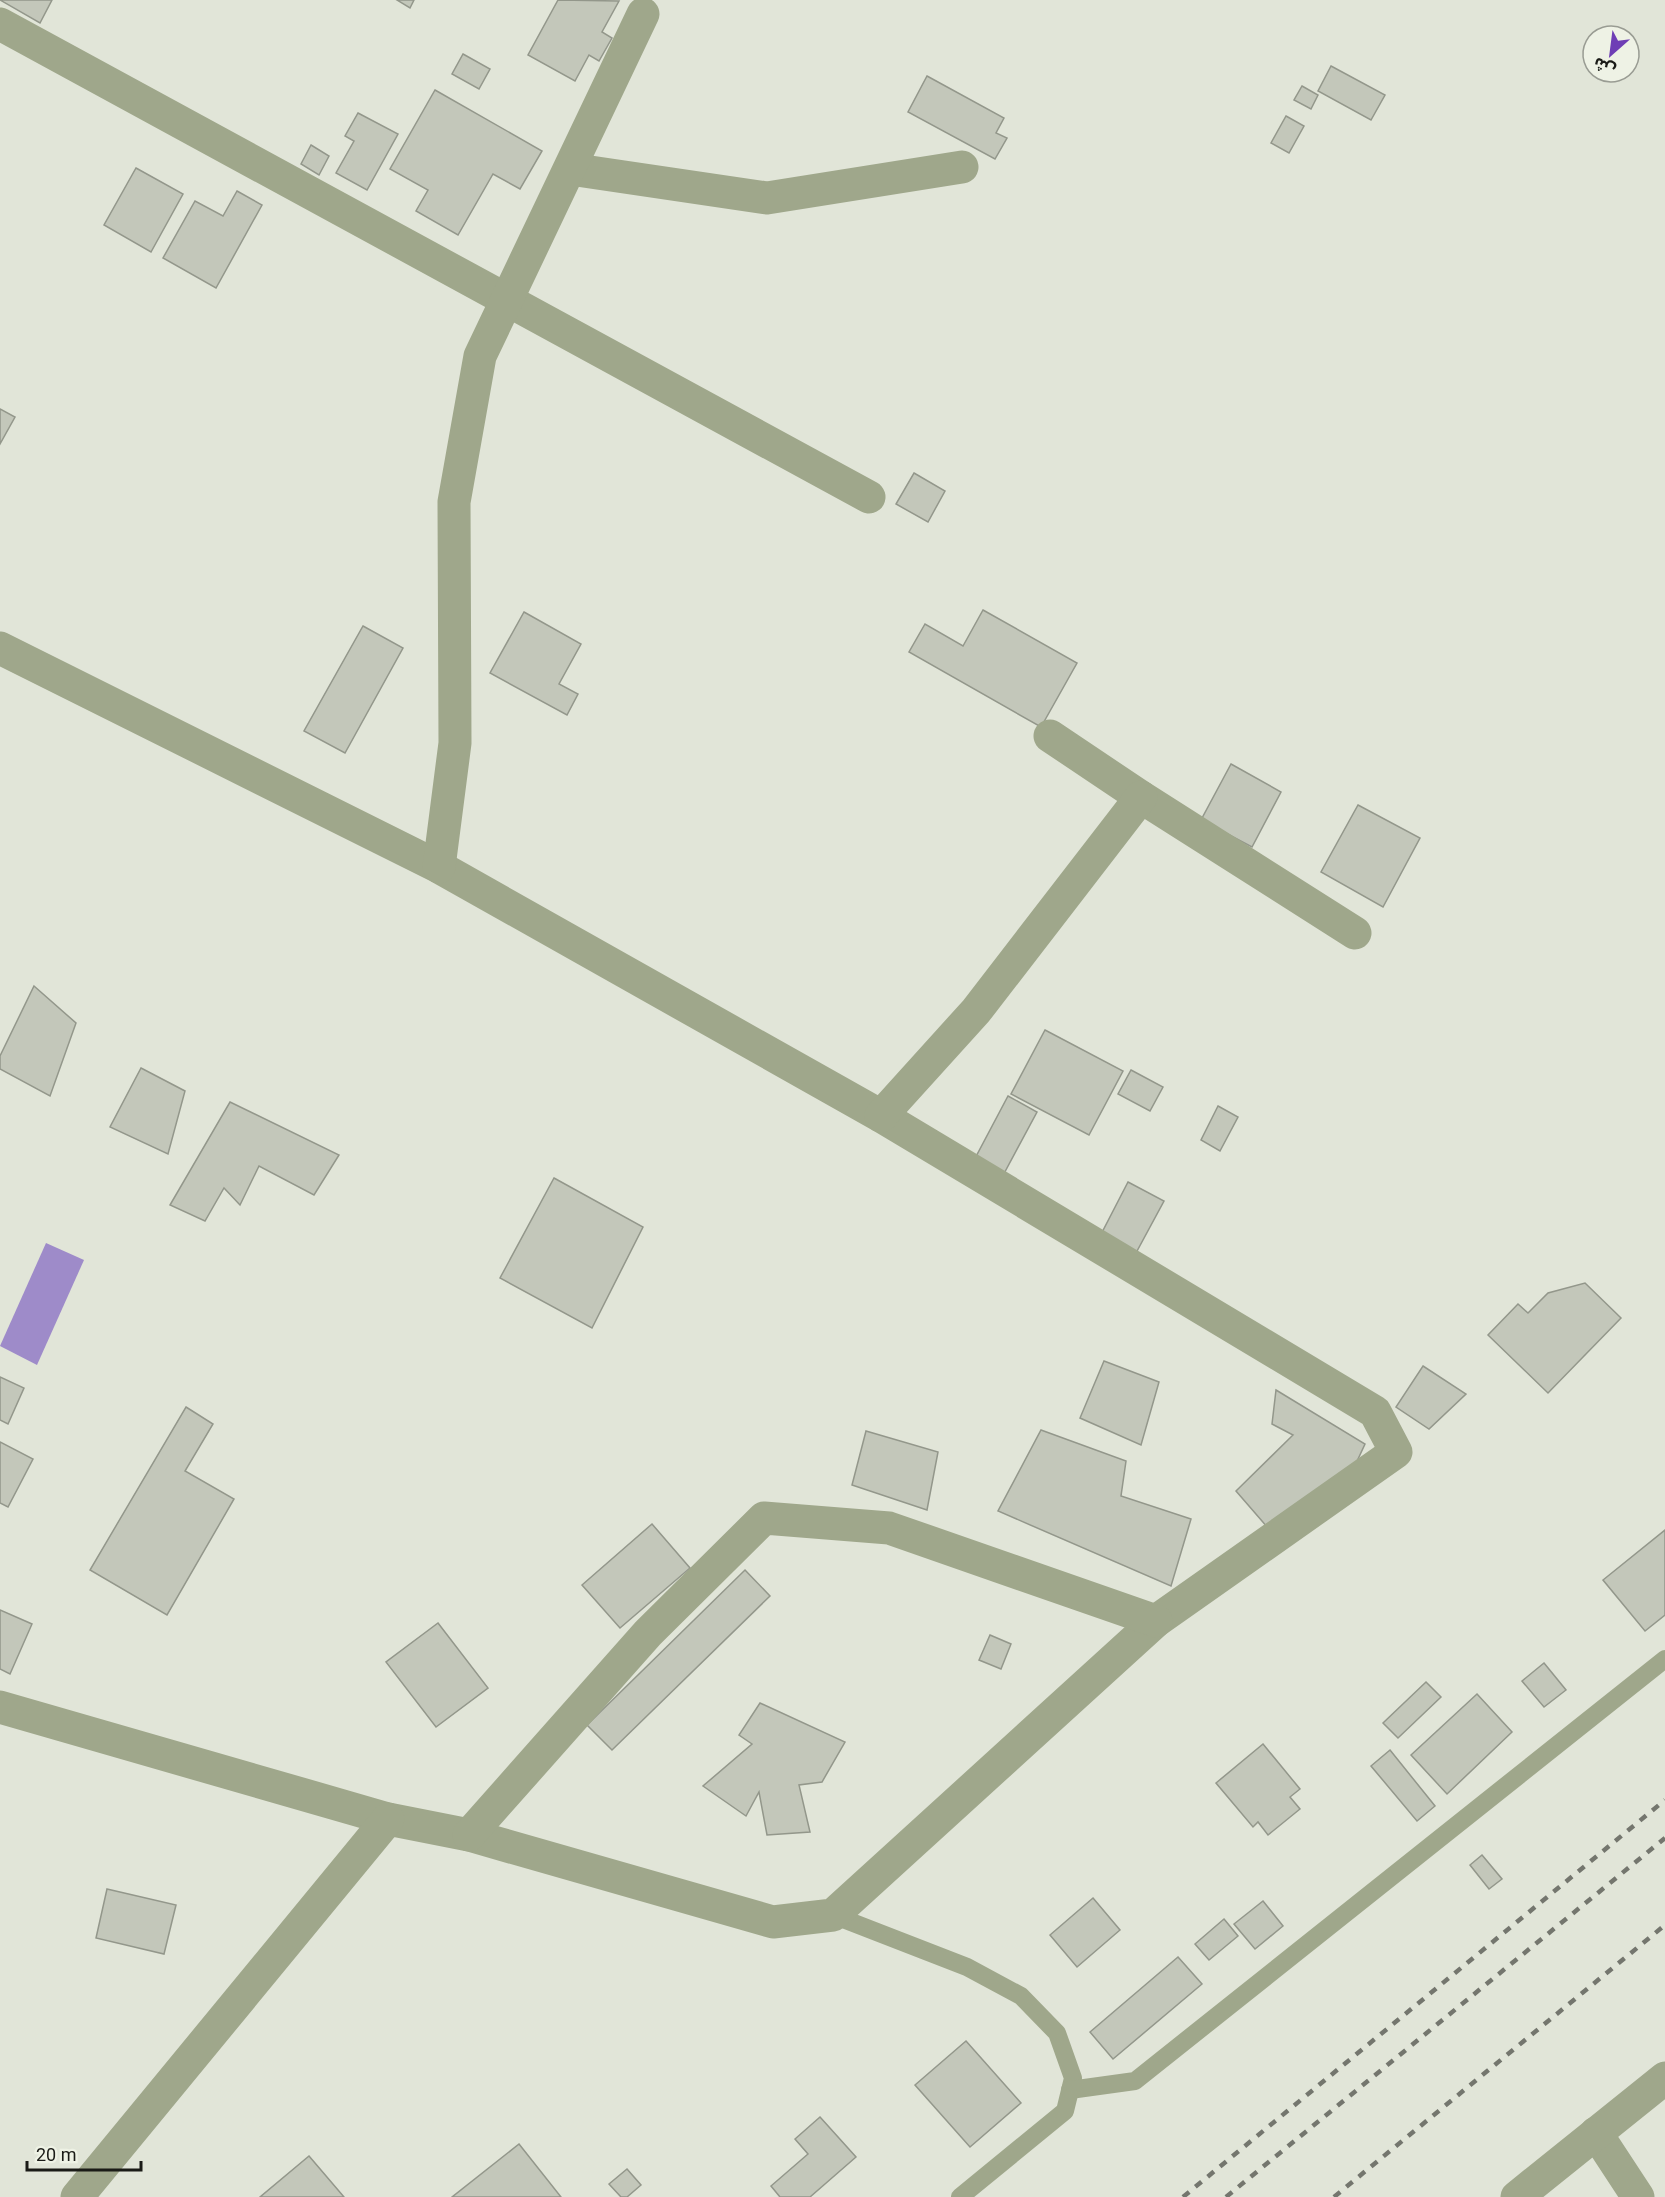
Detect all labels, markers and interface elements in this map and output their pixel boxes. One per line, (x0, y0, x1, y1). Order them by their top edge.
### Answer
north arrow (1581, 24, 1641, 84)
text: ش (1590, 53, 1618, 80)
scale bar (27, 2134, 141, 2172)
text: 20 m (36, 2144, 76, 2165)

